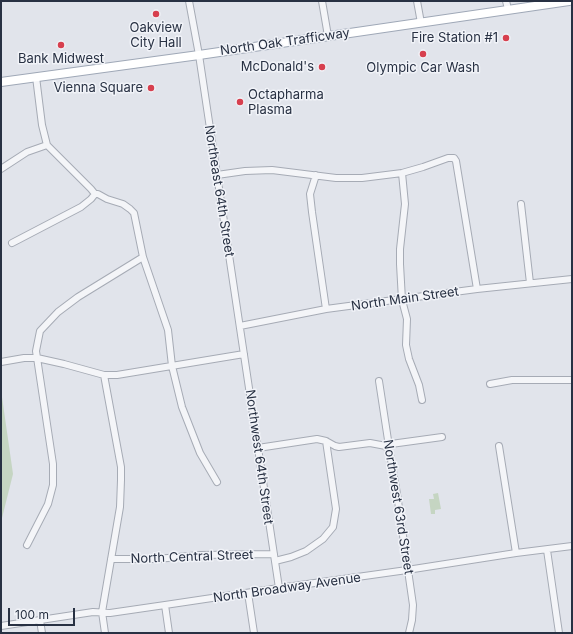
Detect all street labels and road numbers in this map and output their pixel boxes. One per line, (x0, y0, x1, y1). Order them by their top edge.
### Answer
street label: North Oak Trafficway (219, 25, 351, 59)
street label: Northeast 64th Street (201, 124, 237, 258)
street label: North Main Street (350, 284, 460, 314)
street label: Northwest 64th Street (242, 389, 276, 525)
street label: Northwest 63rd Street (380, 438, 416, 576)
street label: North Central Street (130, 547, 254, 567)
street label: North Broadway Avenue (212, 570, 362, 606)

